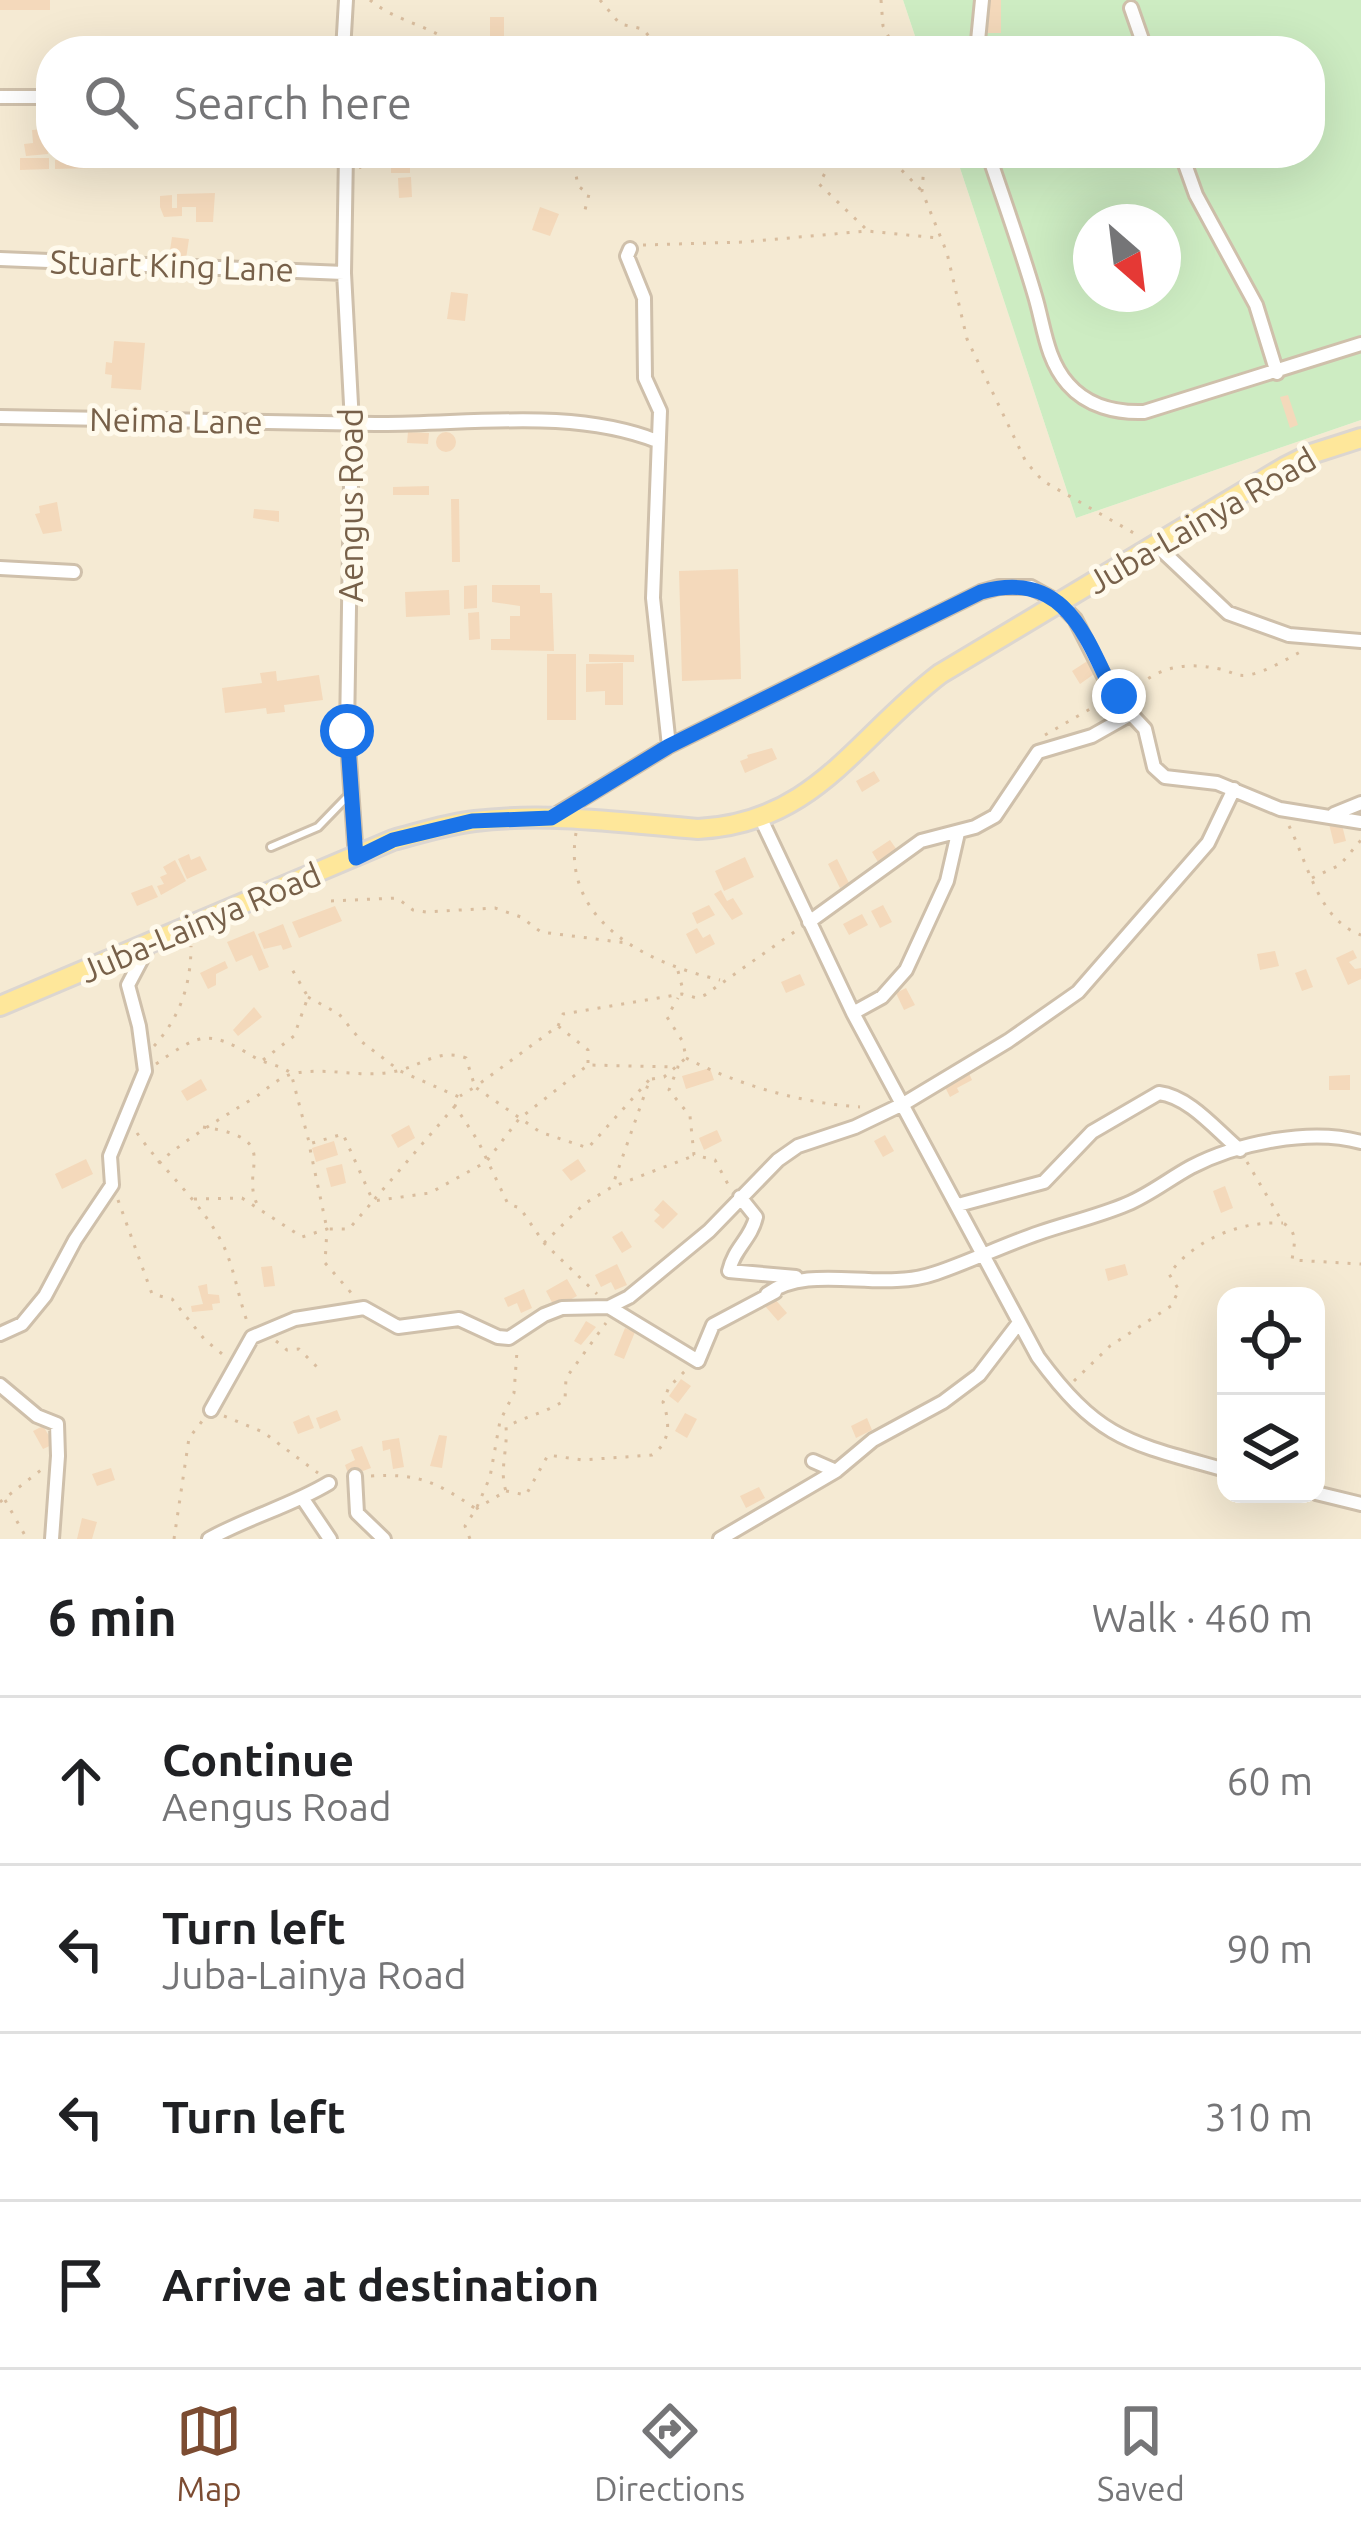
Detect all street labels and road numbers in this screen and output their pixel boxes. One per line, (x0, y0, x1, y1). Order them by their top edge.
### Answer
street label: Stuart King Lane (49, 242, 295, 288)
street label: Neima Lane (89, 400, 263, 440)
street label: Aengus Road (332, 408, 369, 602)
street label: Juba-Lainya Road (1080, 440, 1322, 600)
street label: Juba-Lainya Road (74, 855, 326, 989)

